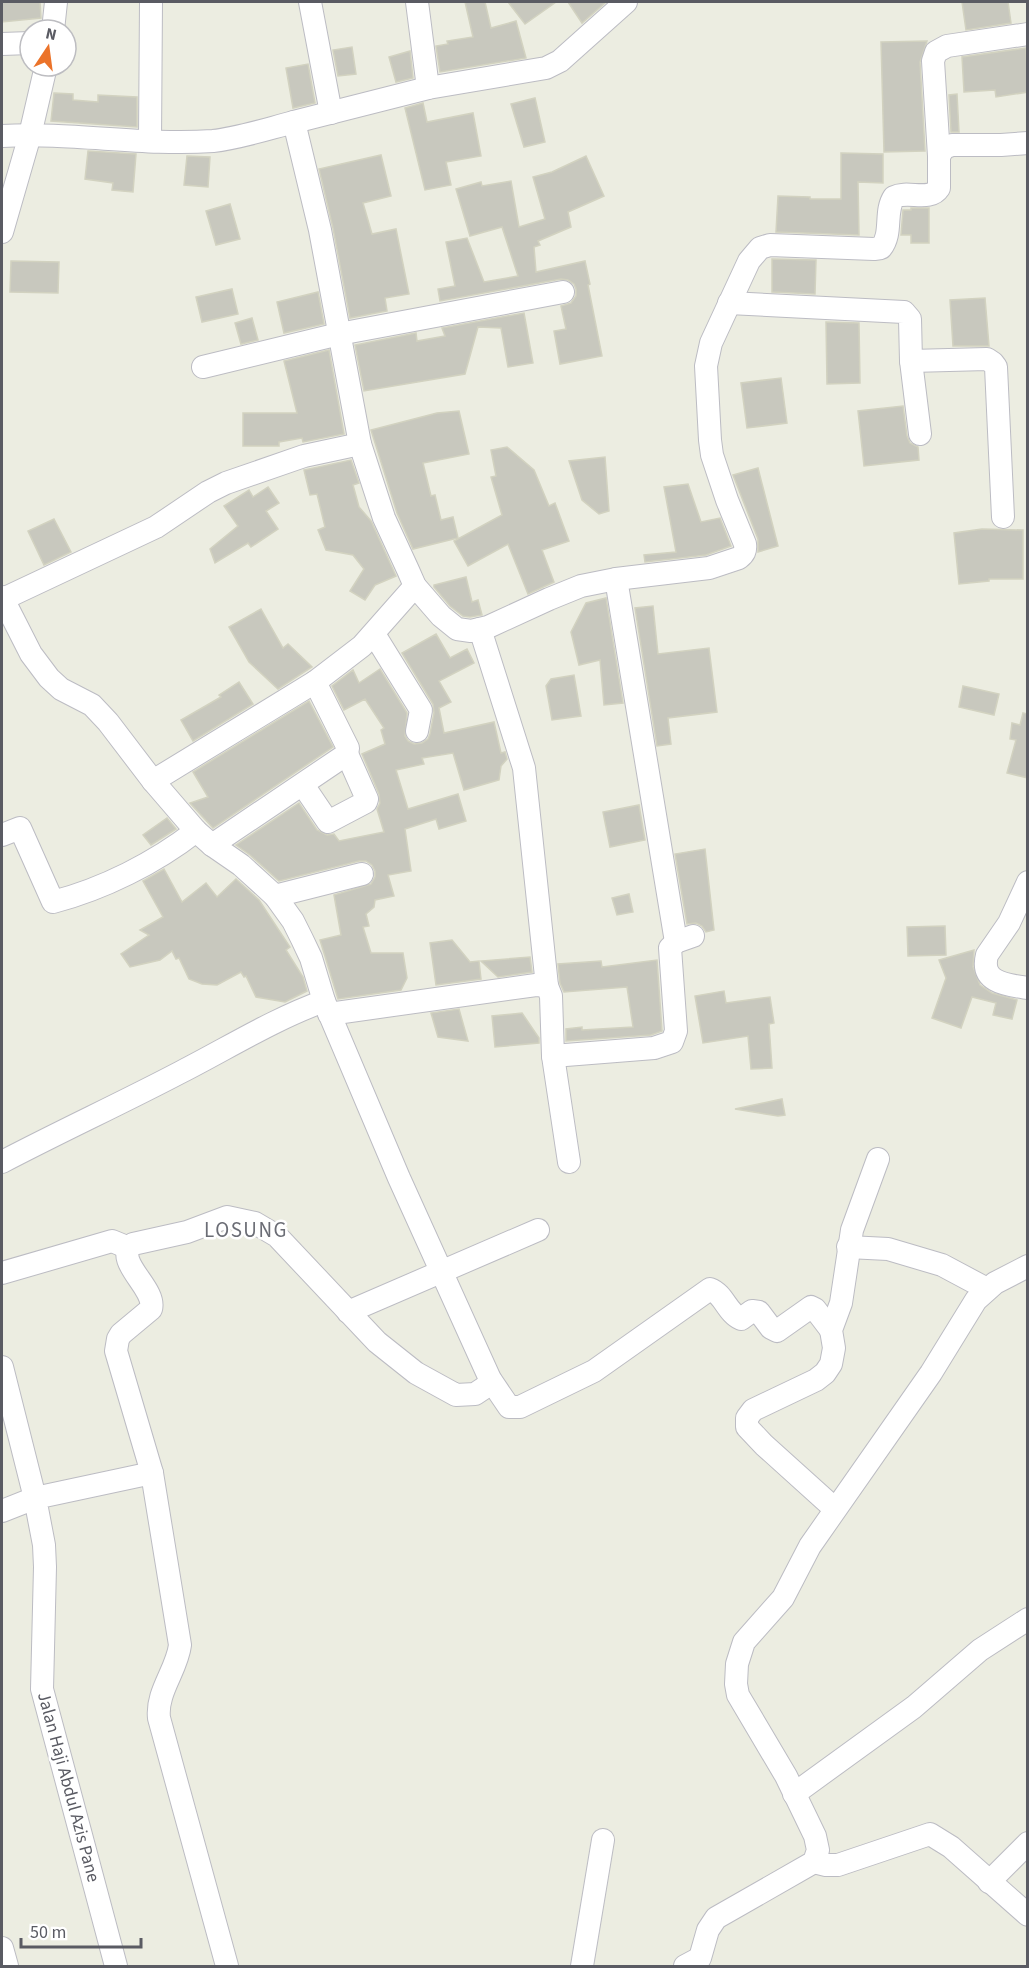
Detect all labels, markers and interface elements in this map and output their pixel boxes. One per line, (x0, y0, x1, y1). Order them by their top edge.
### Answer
north arrow (18, 18, 78, 78)
text: N (43, 22, 59, 46)
district label: LOSUNG (204, 1215, 288, 1245)
street label: Jalan Haji Abdul Azis Pane (31, 1689, 106, 1885)
scale bar (21, 1911, 141, 1949)
text: 50 m (30, 1920, 66, 1945)

